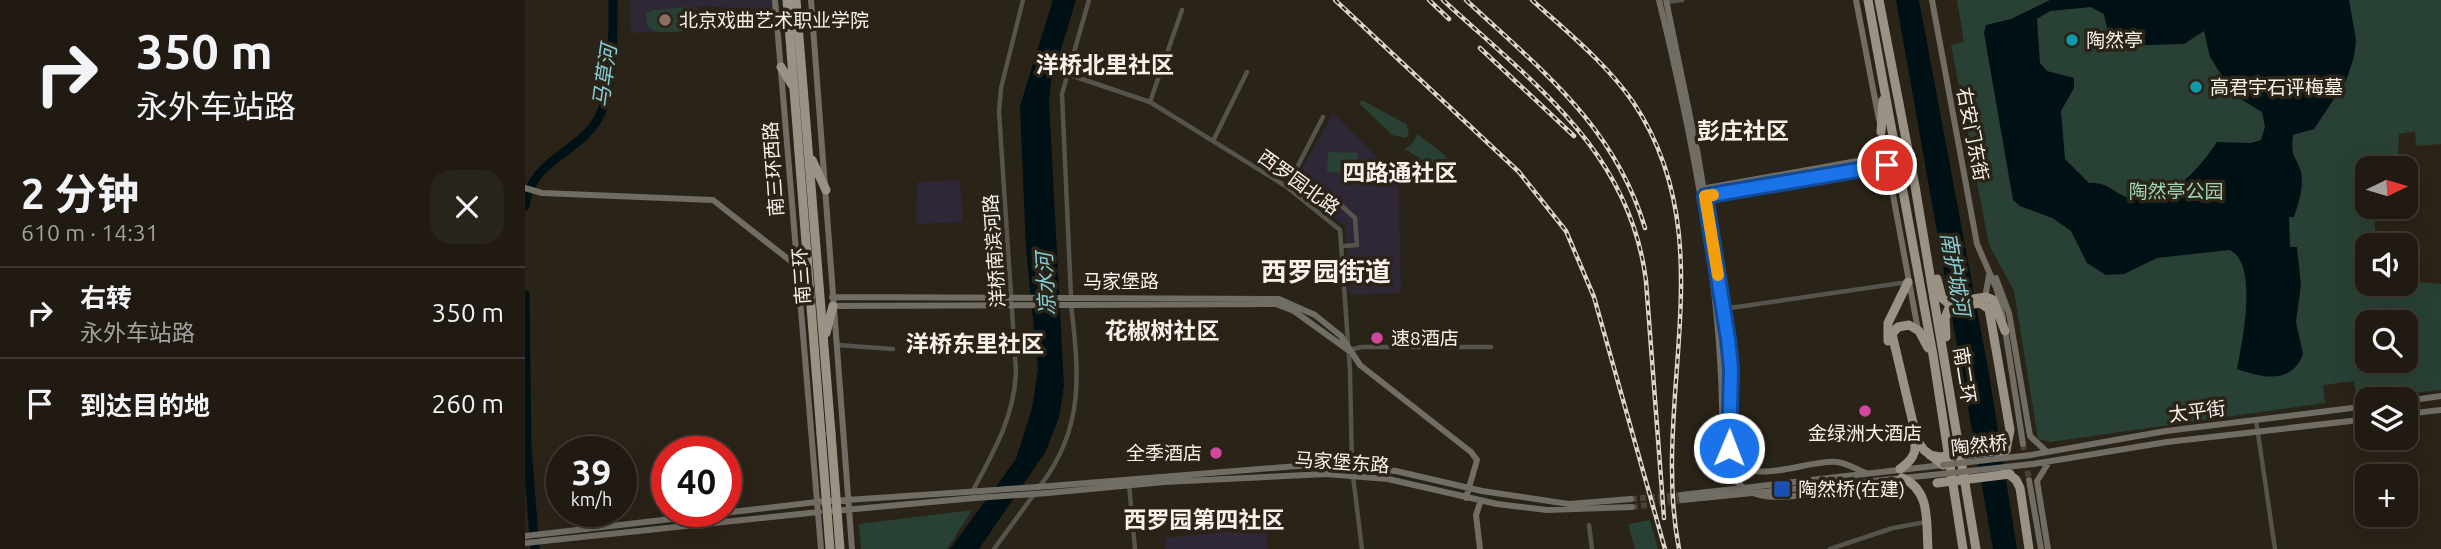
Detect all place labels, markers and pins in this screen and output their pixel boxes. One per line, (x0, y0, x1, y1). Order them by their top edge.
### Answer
place label: 北京戏曲艺术职业学院 (679, 9, 869, 31)
marker: 北京戏曲艺术职业学院 (657, 12, 673, 28)
place label: 陶然亭 (2086, 29, 2143, 51)
marker: 陶然亭 (2064, 32, 2080, 48)
place label: 高君宇石评梅墓 (2210, 76, 2343, 98)
marker: 高君宇石评梅墓 (2188, 79, 2204, 95)
pin (1857, 135, 1917, 195)
place label: 速8酒店 (1391, 327, 1459, 349)
marker: 速8酒店 (1369, 330, 1385, 346)
marker: 金绿洲大酒店 (1857, 403, 1873, 419)
place label: 金绿洲大酒店 (1808, 422, 1922, 444)
place label: 全季酒店 (1126, 442, 1202, 464)
marker: 全季酒店 (1208, 445, 1224, 461)
place label: 陶然桥(在建) (1798, 478, 1905, 500)
marker: 陶然桥(在建) (1772, 479, 1792, 499)

